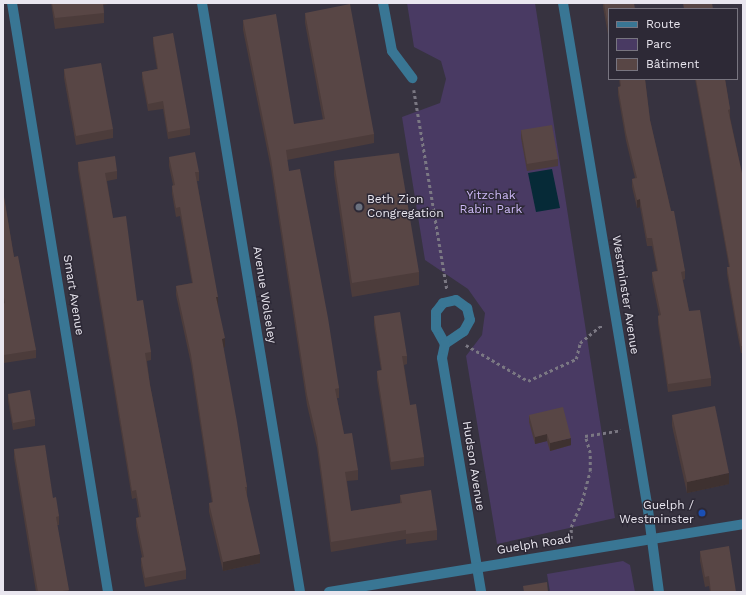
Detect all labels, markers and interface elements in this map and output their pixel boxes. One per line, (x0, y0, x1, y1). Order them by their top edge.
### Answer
legend (608, 8, 738, 80)
text: Route (646, 17, 680, 31)
text: Parc (646, 37, 672, 51)
text: Bâtiment (646, 57, 699, 71)
park label: Yitzchak Rabin Park (460, 189, 522, 217)
place label: Beth Zion Congregation (367, 193, 444, 221)
marker: Beth Zion Congregation (354, 202, 364, 212)
street label: Westminster Avenue (608, 234, 642, 356)
street label: Avenue Wolseley (249, 245, 279, 345)
street label: Smart Avenue (59, 253, 87, 337)
street label: Hudson Avenue (459, 420, 487, 512)
place label: Guelph / Westminster (619, 499, 694, 527)
marker: Guelph / Westminster (697, 508, 707, 518)
street label: Guelph Road (496, 532, 572, 558)

